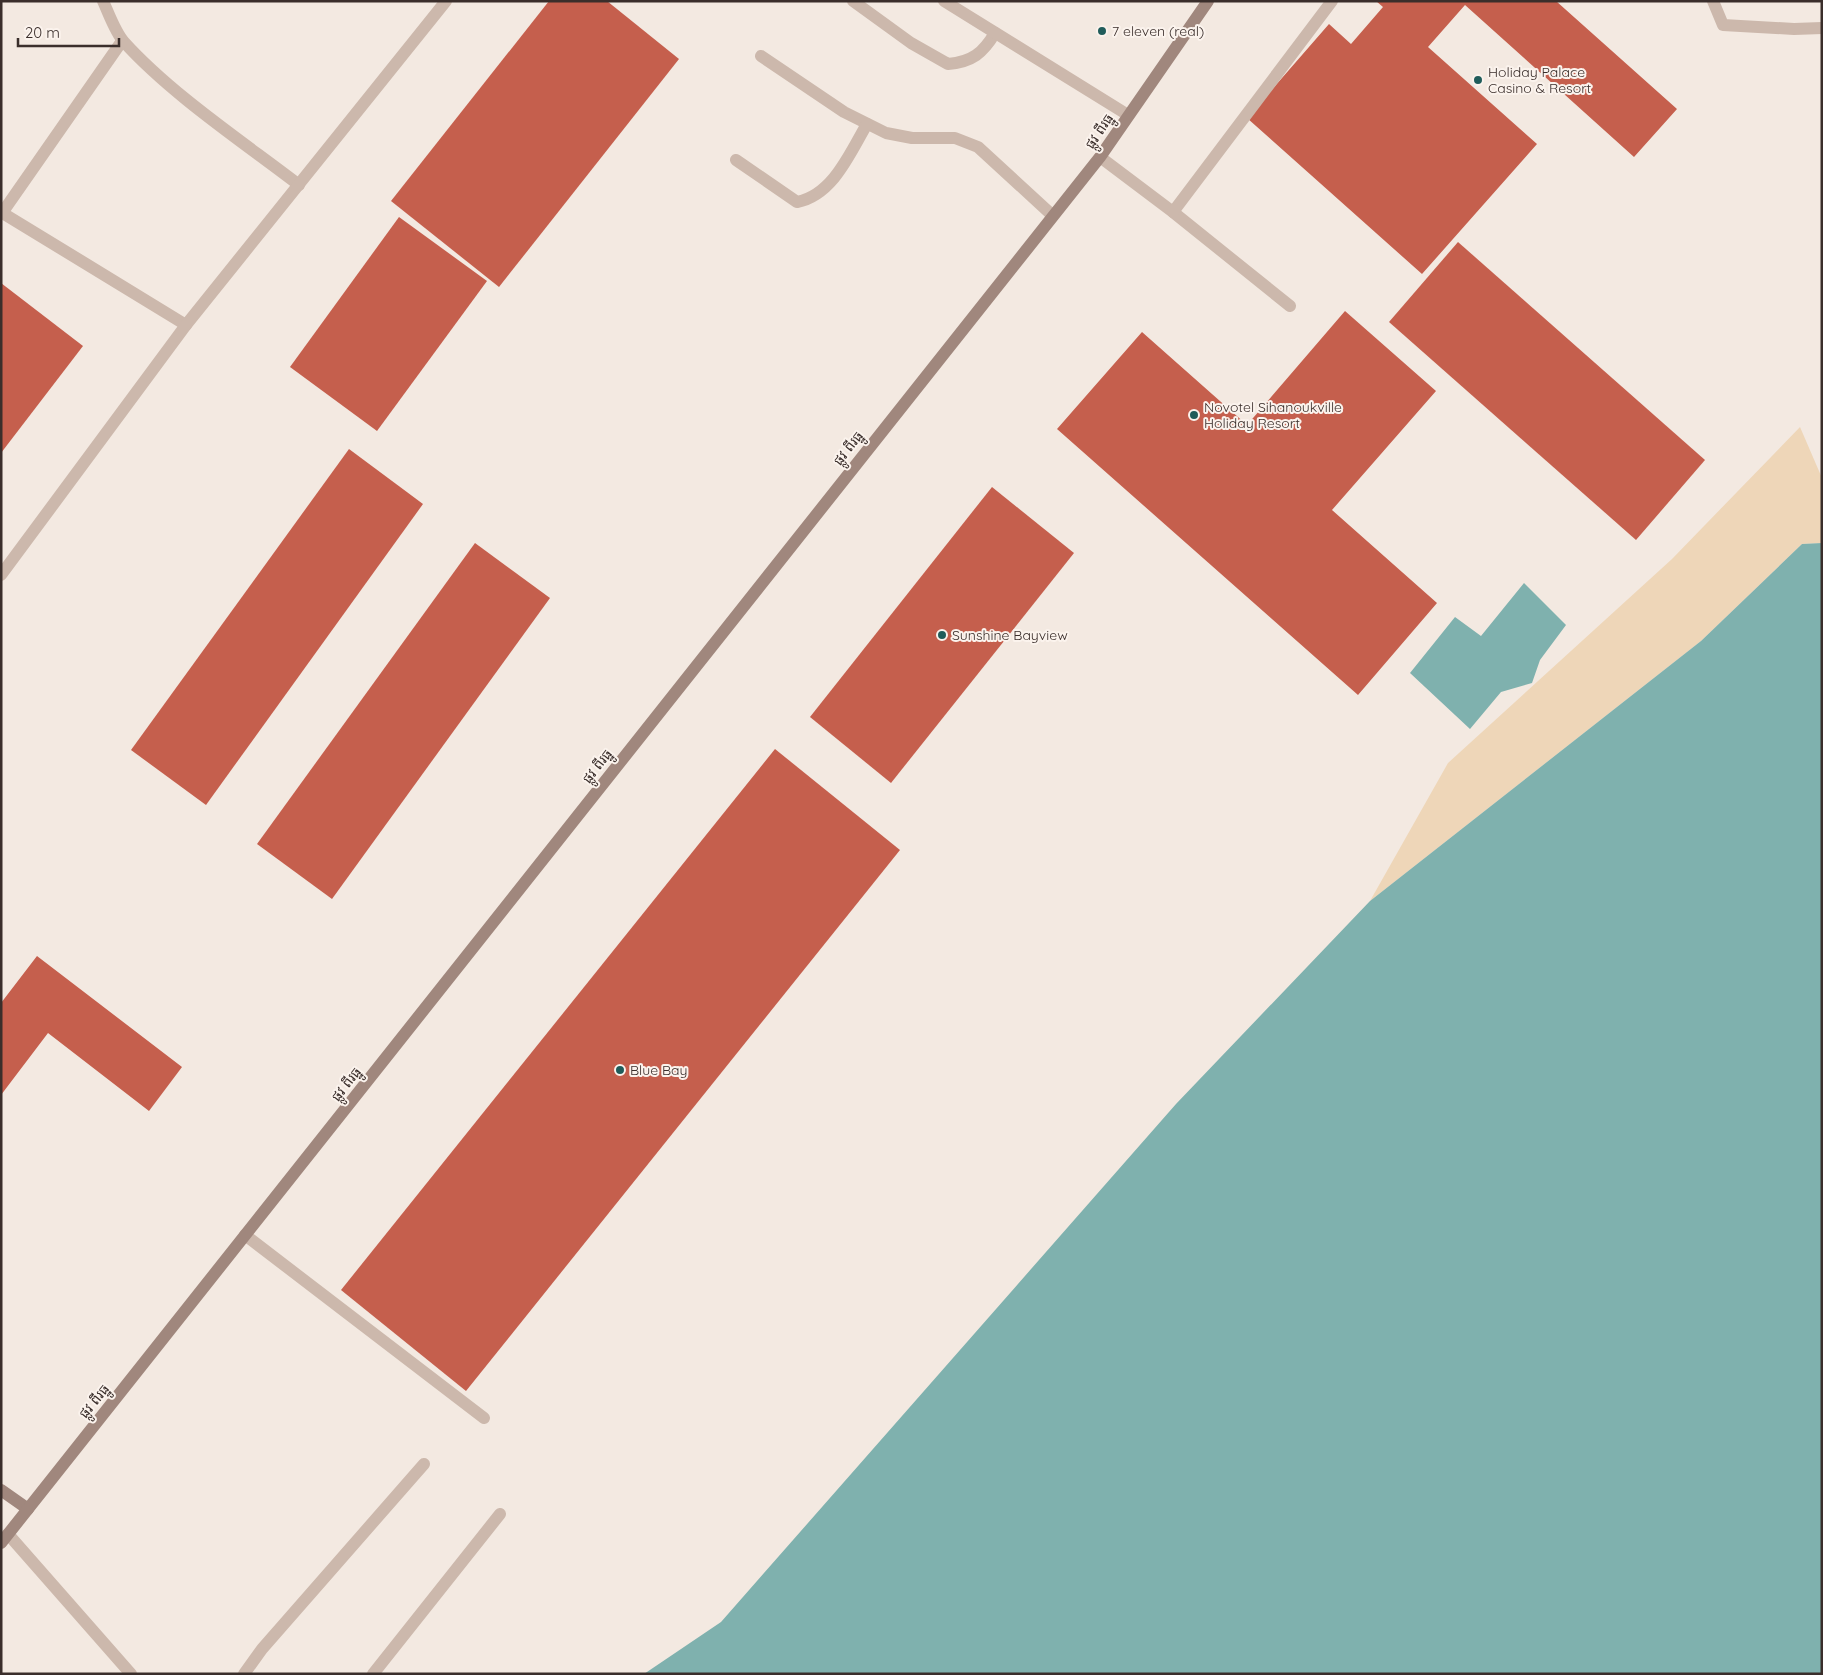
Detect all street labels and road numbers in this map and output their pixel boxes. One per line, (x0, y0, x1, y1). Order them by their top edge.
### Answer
street label: ផ្លូវ ពីរធ្នូ (1081, 110, 1120, 154)
street label: ផ្លូវ ពីរធ្នូ (829, 427, 870, 471)
street label: ផ្លូវ ពីរធ្នូ (578, 745, 619, 789)
street label: ផ្លូវ ពីរធ្នូ (327, 1063, 368, 1107)
street label: ផ្លូវ ពីរធ្នូ (75, 1380, 116, 1424)

